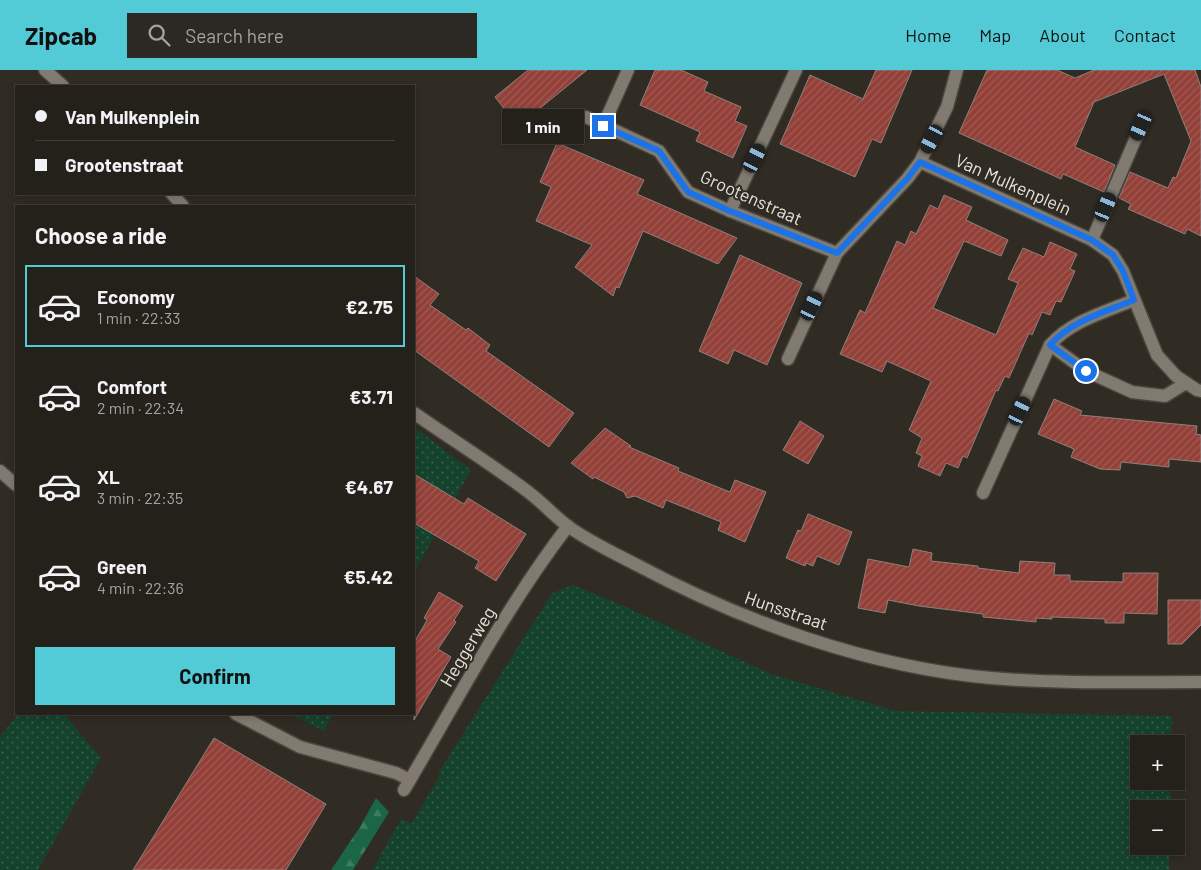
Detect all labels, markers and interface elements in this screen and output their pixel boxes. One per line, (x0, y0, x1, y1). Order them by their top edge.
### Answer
search box (127, 13, 477, 58)
text: Zipcab (25, 21, 97, 50)
icon: search (145, 21, 173, 49)
text: Search here (185, 24, 284, 47)
text: Home (905, 24, 951, 46)
text: Map (979, 24, 1011, 46)
text: About (1039, 24, 1086, 46)
text: Contact (1114, 24, 1176, 46)
text: Van Mulkenplein (65, 105, 200, 128)
callout: 1 min (503, 108, 586, 144)
car (1128, 109, 1153, 143)
route end (592, 115, 614, 137)
text: 1 min (525, 117, 561, 136)
car (918, 122, 945, 156)
car (741, 141, 768, 175)
street label: Van Mulkenplein (952, 149, 1075, 220)
text: Grootenstraat (65, 153, 183, 176)
street label: Grootenstraat (697, 165, 806, 229)
car (1093, 190, 1118, 224)
text: Choose a ride (35, 222, 167, 248)
icon: car (37, 284, 82, 329)
text: Economy (97, 285, 175, 308)
car (798, 289, 825, 323)
text: €2.75 (346, 295, 393, 318)
text: 1 min · 22:33 (97, 308, 181, 327)
route start (1075, 360, 1097, 382)
icon: car (37, 374, 82, 419)
text: Comfort (97, 375, 167, 398)
text: €3.71 (349, 385, 393, 408)
car (1006, 394, 1033, 428)
text: 2 min · 22:34 (97, 398, 184, 417)
icon: car (37, 464, 82, 509)
text: XL (97, 465, 120, 488)
text: €4.67 (345, 475, 393, 498)
text: 3 min · 22:35 (97, 488, 183, 507)
icon: car (37, 554, 82, 599)
text: Green (97, 555, 147, 578)
text: €5.42 (343, 565, 393, 588)
text: 4 min · 22:36 (97, 578, 184, 597)
street label: Hunsstraat (742, 586, 831, 634)
street label: Heggerweg (435, 603, 500, 690)
button: Confirm (35, 647, 395, 705)
map controls (1130, 735, 1185, 855)
button: + (1130, 735, 1185, 790)
button: − (1130, 800, 1185, 855)

